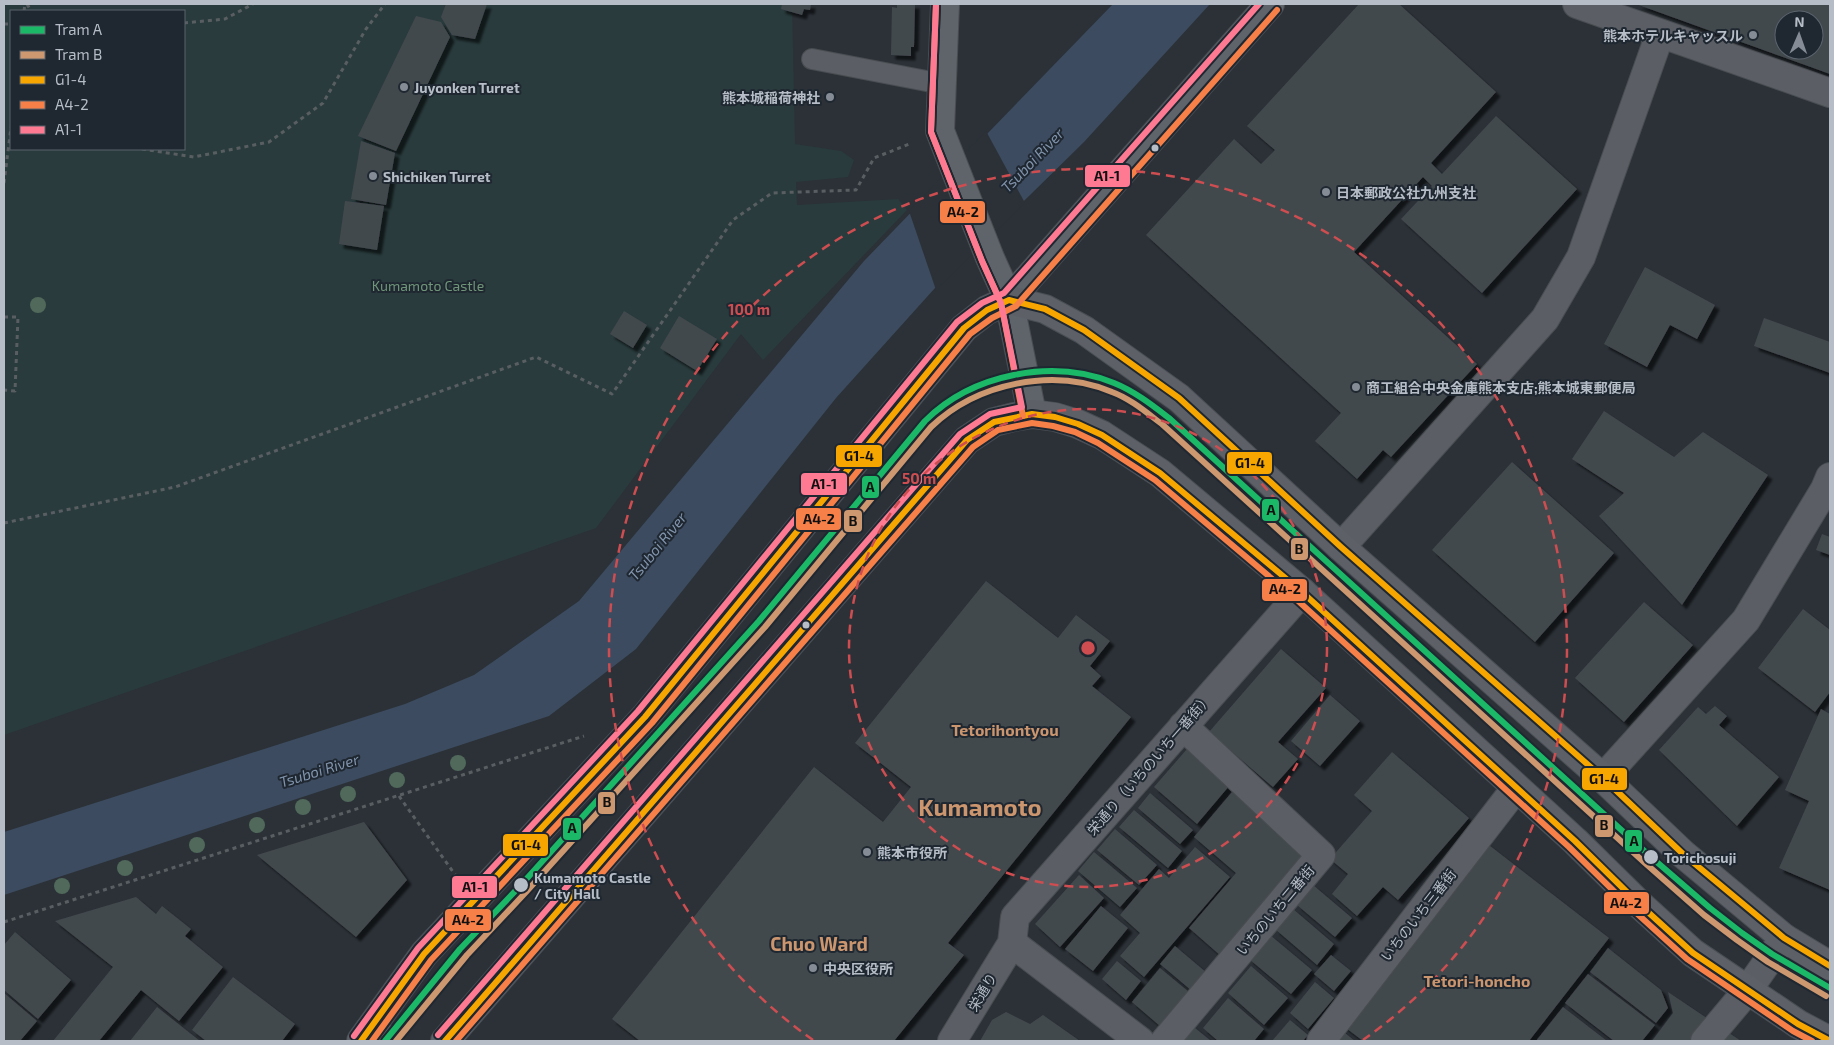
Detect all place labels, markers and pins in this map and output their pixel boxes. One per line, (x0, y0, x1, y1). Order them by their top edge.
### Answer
place label: 熊本ホテルキャッスル (1603, 27, 1743, 44)
marker: 熊本ホテルキャッスル (1747, 29, 1759, 41)
place label: Juyonken Turret (414, 79, 520, 96)
marker: Juyonken Turret (398, 81, 410, 93)
place label: 熊本城稲荷神社 (722, 89, 820, 106)
marker: 熊本城稲荷神社 (824, 91, 836, 103)
unlabelled marker (1150, 143, 1160, 153)
place label: Shichiken Turret (383, 168, 491, 185)
marker: Shichiken Turret (367, 170, 379, 182)
place label: 日本郵政公社九州支社 (1336, 184, 1476, 201)
marker: 日本郵政公社九州支社 (1320, 186, 1332, 198)
place label: 商工組合中央金庫熊本支店;熊本城東郵便局 (1366, 379, 1636, 396)
marker: 商工組合中央金庫熊本支店;熊本城東郵便局 (1350, 381, 1362, 393)
unlabelled marker (801, 620, 811, 630)
centre of rings (1079, 639, 1097, 657)
place label: 熊本市役所 (877, 844, 947, 861)
marker: 熊本市役所 (861, 846, 873, 858)
marker: Torichosuji (1642, 848, 1660, 866)
place label: Torichosuji (1664, 849, 1736, 866)
place label: Kumamoto Castle / City Hall (534, 869, 651, 902)
marker: Kumamoto Castle / City Hall (512, 876, 530, 894)
place label: 中央区役所 (823, 960, 893, 977)
marker: 中央区役所 (807, 962, 819, 974)

